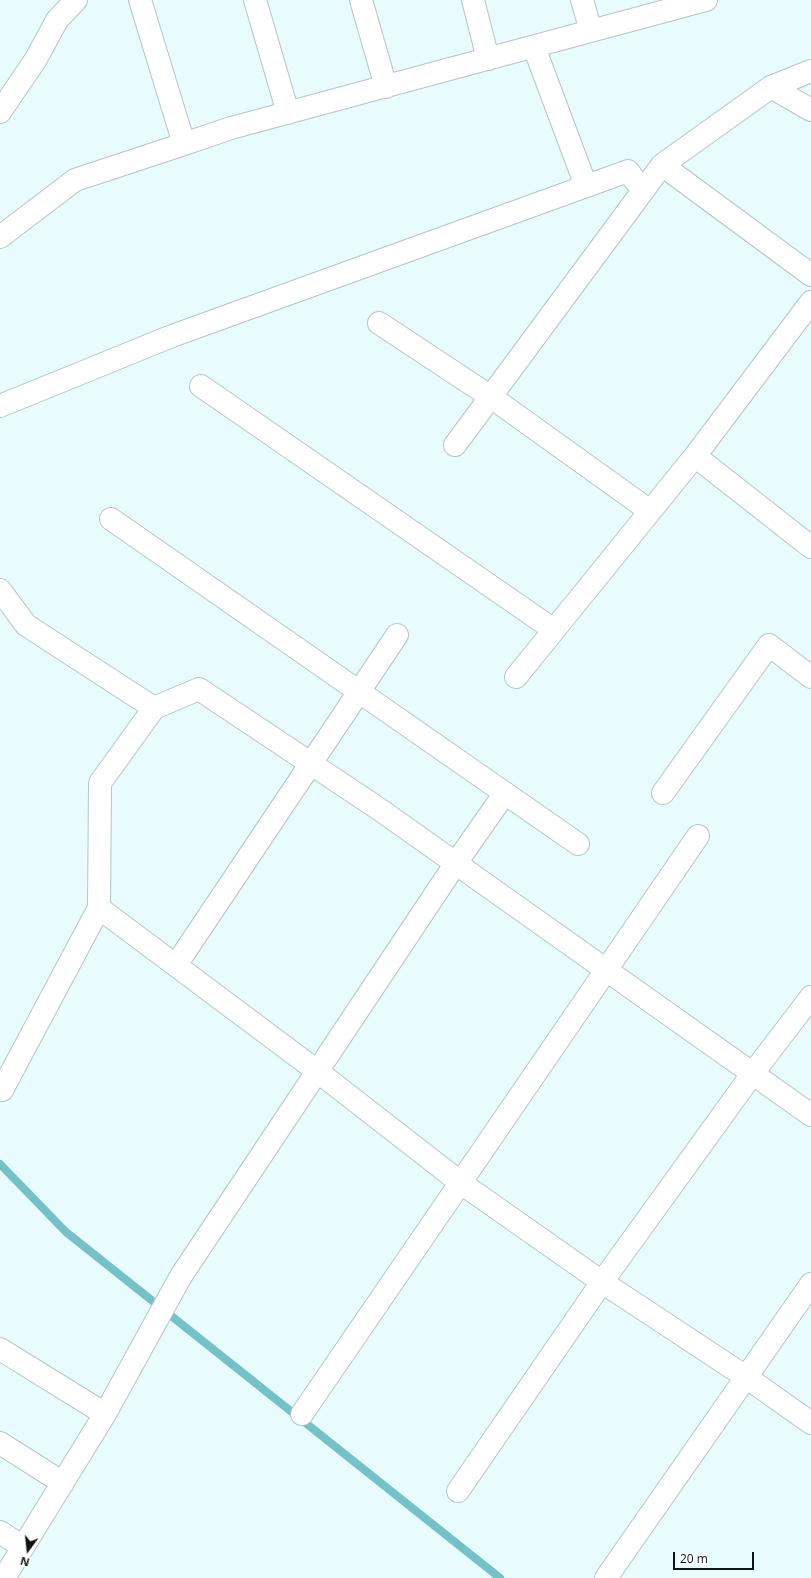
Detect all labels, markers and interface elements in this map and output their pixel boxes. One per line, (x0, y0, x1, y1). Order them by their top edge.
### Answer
north arrow (8, 1530, 48, 1570)
scale bar (675, 1544, 756, 1570)
text: 20 m (680, 1550, 708, 1567)
text: N (19, 1554, 31, 1570)

